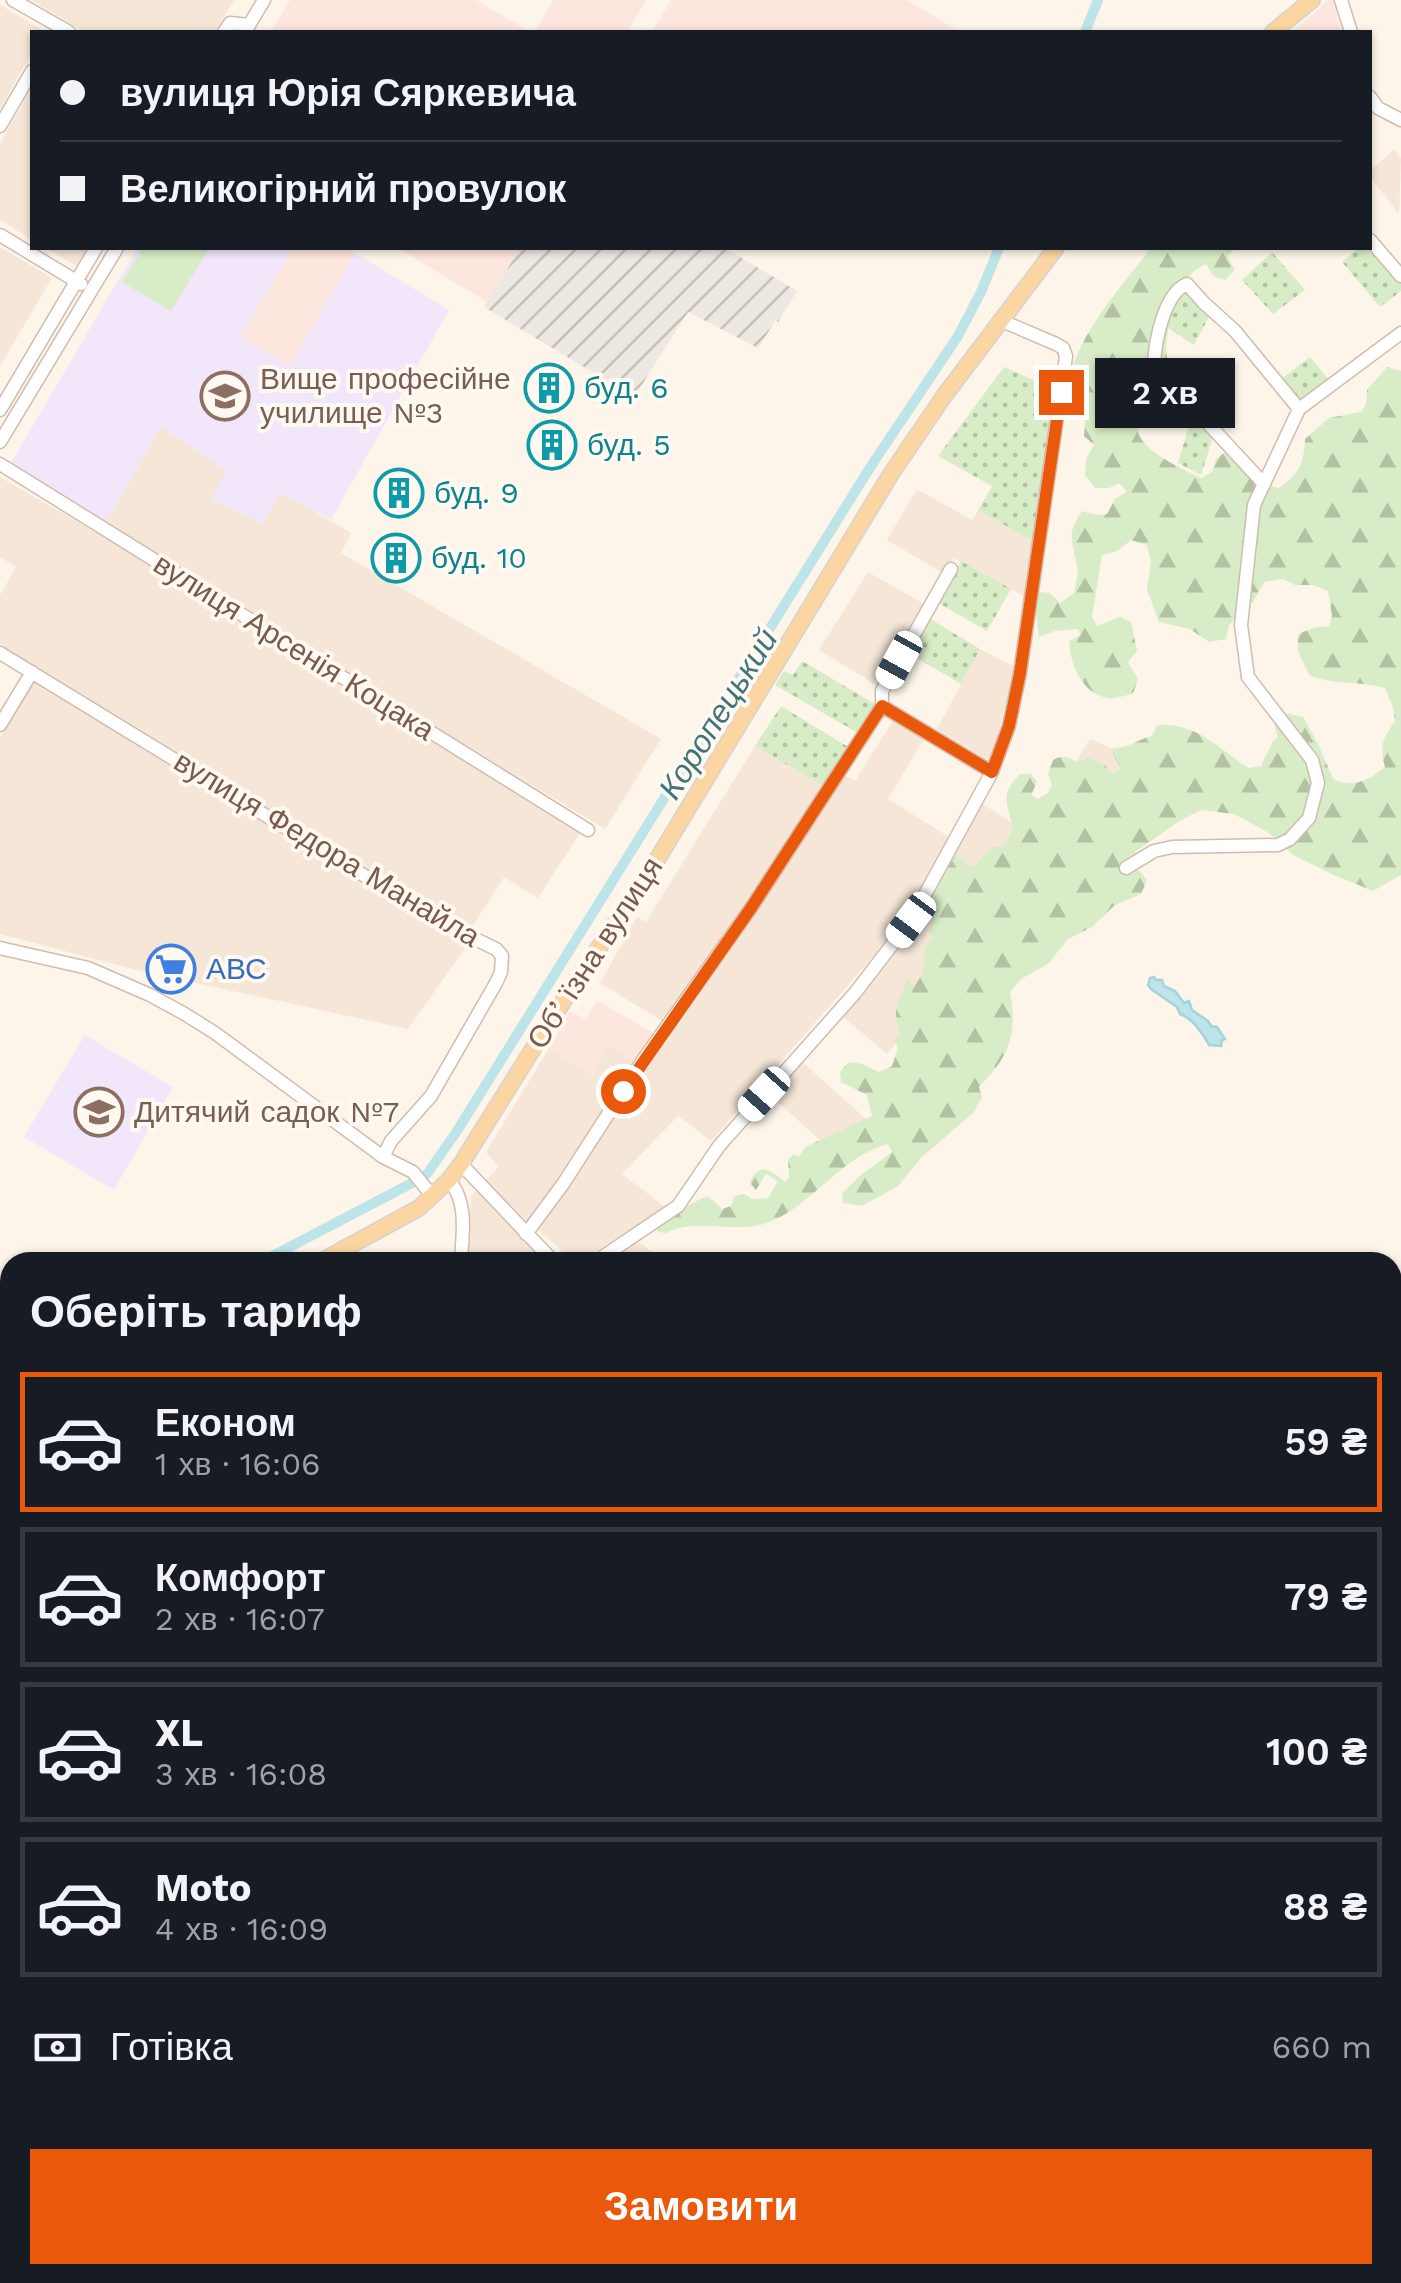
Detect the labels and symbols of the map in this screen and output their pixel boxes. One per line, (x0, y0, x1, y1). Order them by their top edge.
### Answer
callout: 2 хв (1096, 357, 1236, 427)
place label: Вище професійне училище №3 (260, 361, 511, 430)
building icon: буд. 6 (523, 362, 575, 414)
school or university icon: Вище професійне училище №3 (199, 370, 251, 422)
place label: буд. 6 (584, 370, 668, 405)
route end (1039, 370, 1084, 415)
building icon: буд. 5 (526, 419, 578, 471)
place label: буд. 5 (587, 427, 671, 462)
building icon: буд. 9 (373, 467, 425, 519)
place label: буд. 9 (434, 475, 519, 510)
building icon: буд. 10 (370, 532, 422, 584)
place label: буд. 10 (431, 540, 527, 575)
street label: вулиця Арсенія Коцака (148, 546, 441, 747)
water label: Коропецький (651, 622, 785, 806)
car (871, 626, 927, 694)
street label: вулиця Федора Манайла (168, 743, 487, 954)
street label: Обʼїзна вулиця (520, 850, 670, 1055)
car (881, 887, 941, 953)
supermarket icon: АВС (145, 943, 197, 995)
place label: АВС (206, 951, 267, 986)
car (733, 1062, 795, 1126)
route start (601, 1069, 646, 1114)
school or university icon: Дитячий садок №7 (73, 1086, 125, 1138)
place label: Дитячий садок №7 (134, 1094, 399, 1129)

